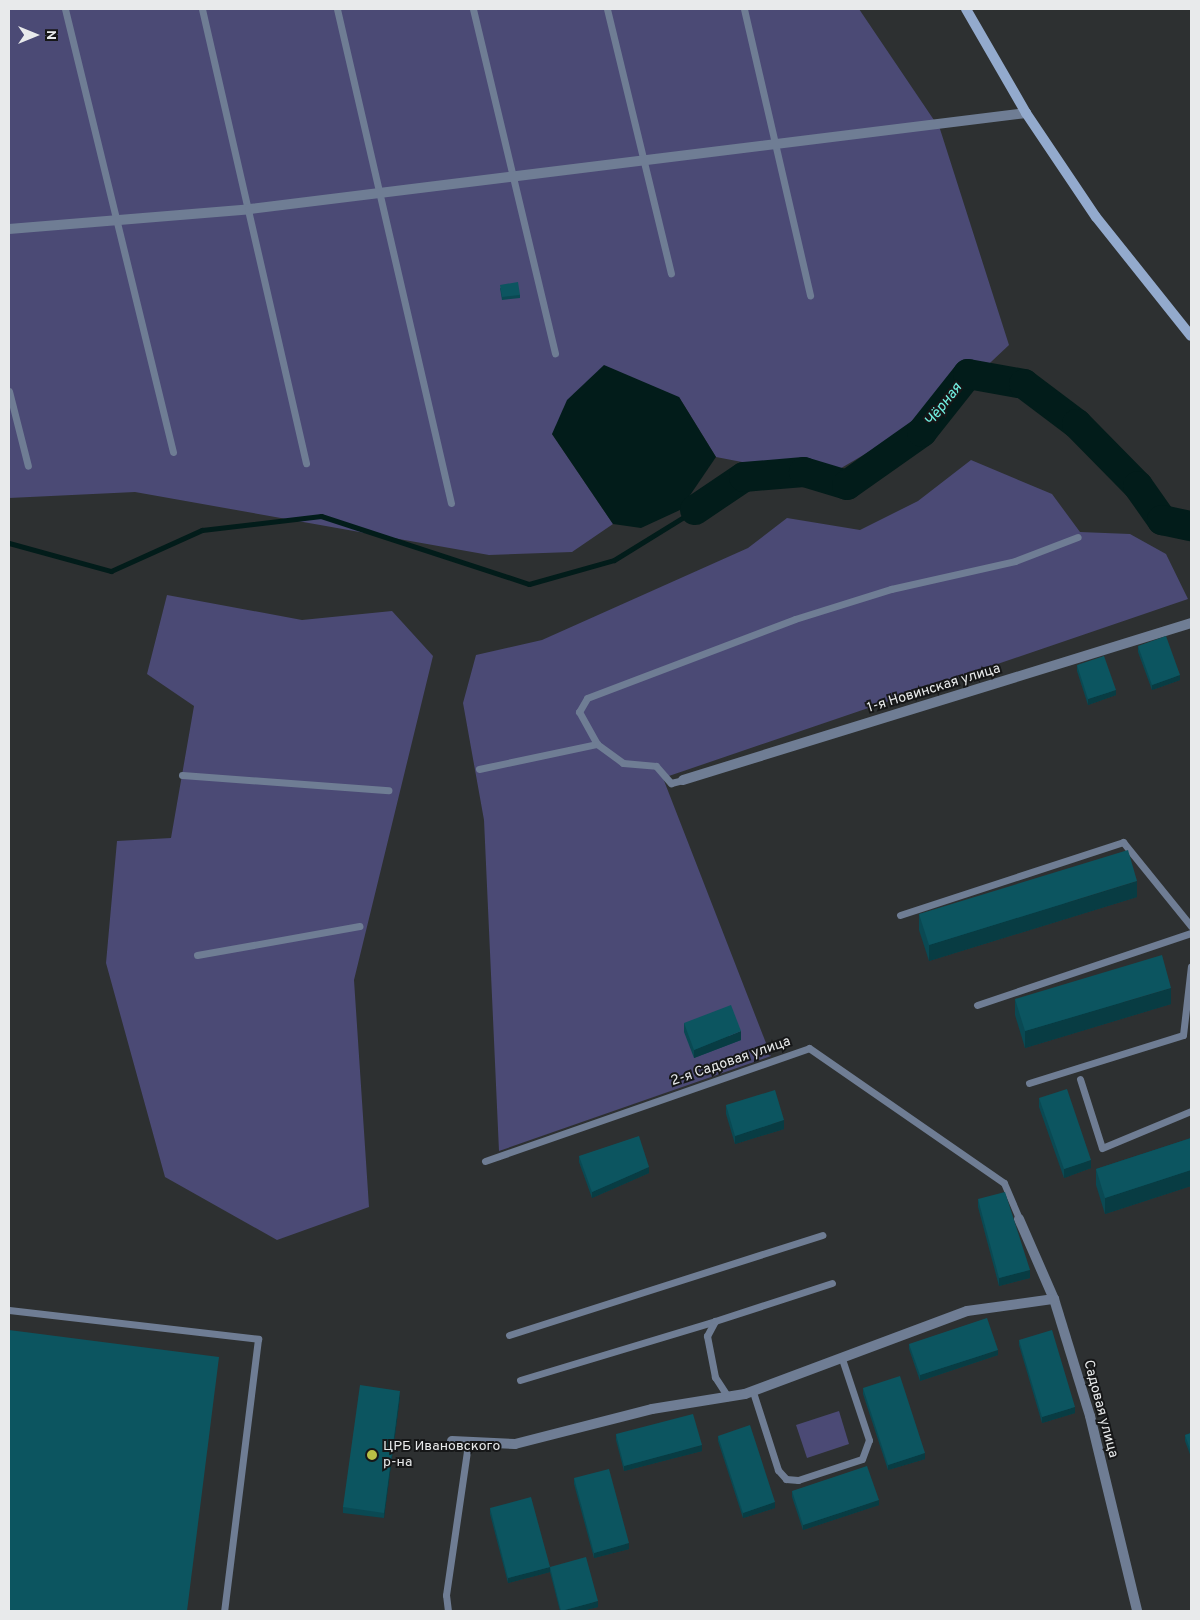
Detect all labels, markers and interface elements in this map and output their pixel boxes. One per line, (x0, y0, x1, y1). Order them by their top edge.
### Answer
north arrow (10, 10, 60, 60)
text: N (42, 30, 59, 40)
water label: Чёрная (921, 380, 967, 430)
street label: 1-я Новинская улица (865, 661, 1003, 717)
street label: 2-я Садовая улица (669, 1034, 793, 1090)
street label: Садовая улица (1079, 1358, 1121, 1460)
place label: ЦРБ Ивановского р-на (383, 1439, 500, 1471)
marker: ЦРБ Ивановского р-на (365, 1448, 379, 1462)

